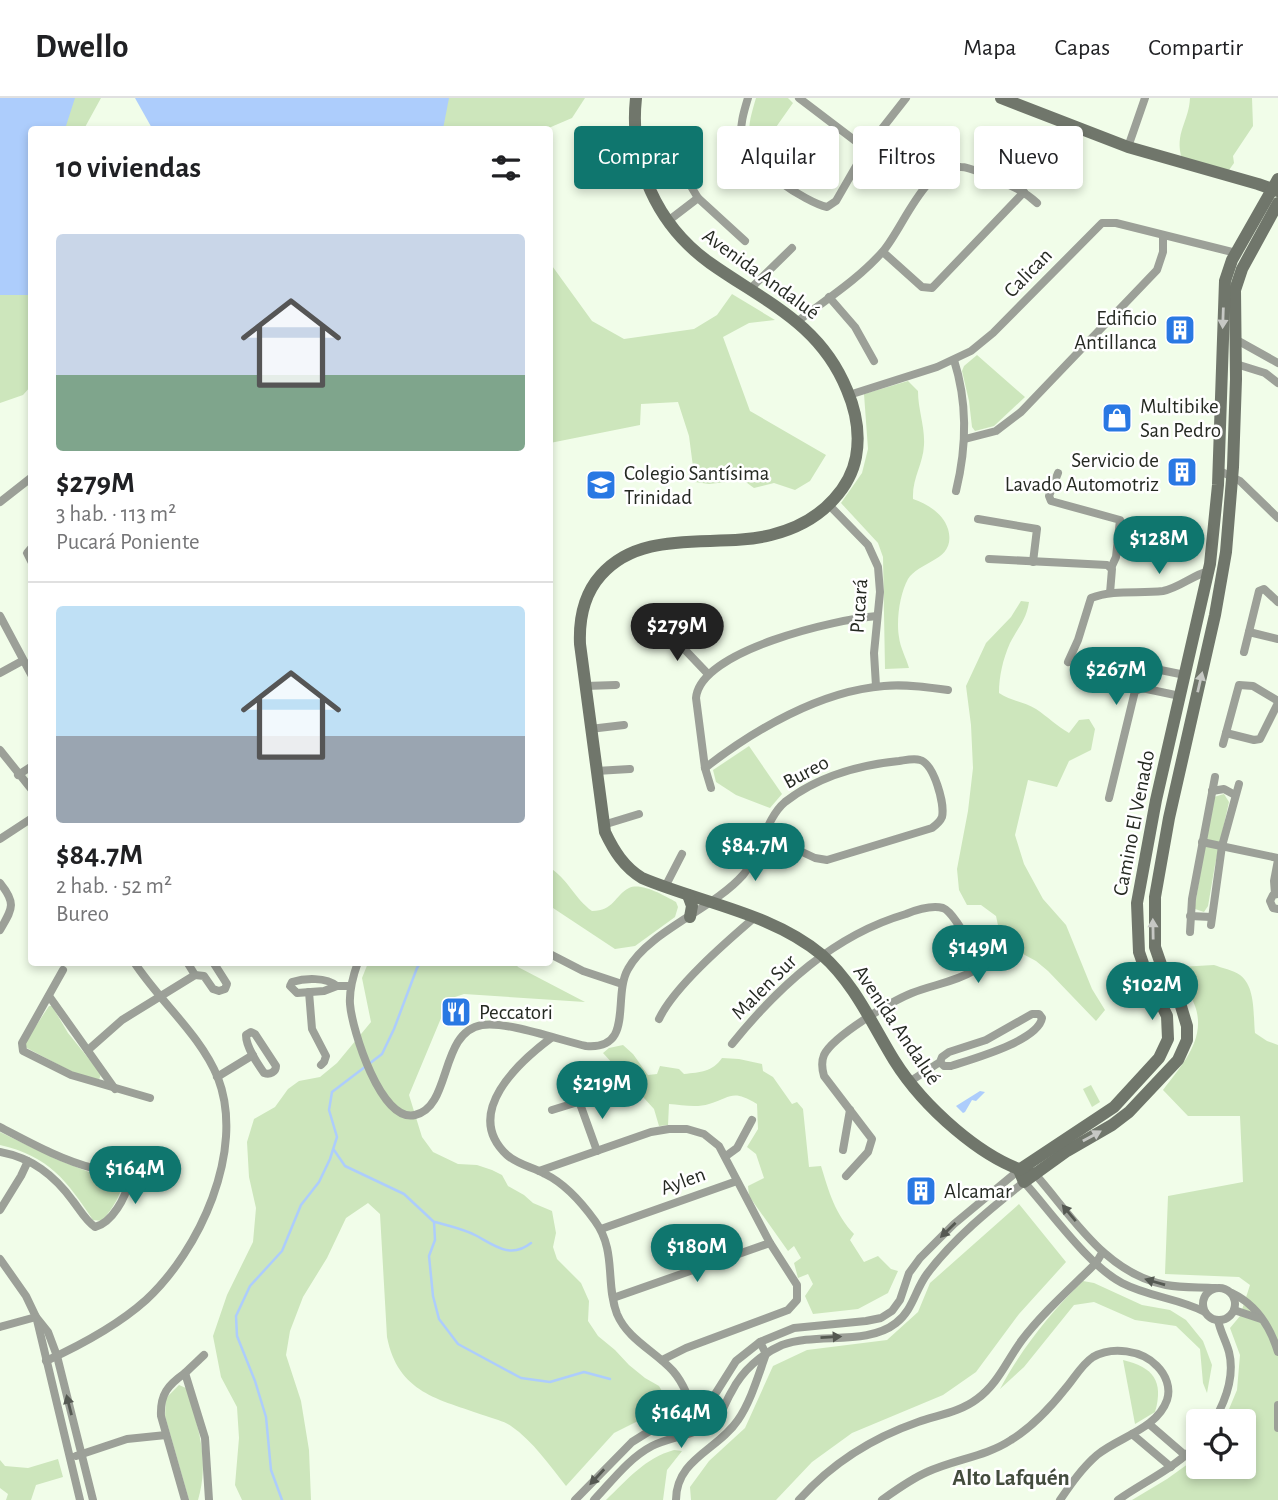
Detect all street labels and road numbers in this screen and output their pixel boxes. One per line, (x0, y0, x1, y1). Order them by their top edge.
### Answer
street label: Avenida Andalué (699, 225, 823, 323)
street label: Calican (1000, 244, 1056, 302)
street label: Pucará (847, 578, 871, 634)
street label: Camino El Venado (1110, 748, 1158, 898)
street label: Bureo (780, 751, 832, 793)
street label: Malen Sur (727, 950, 801, 1024)
street label: Avenida Andalué (849, 962, 945, 1088)
street label: Aylen (658, 1163, 708, 1199)

